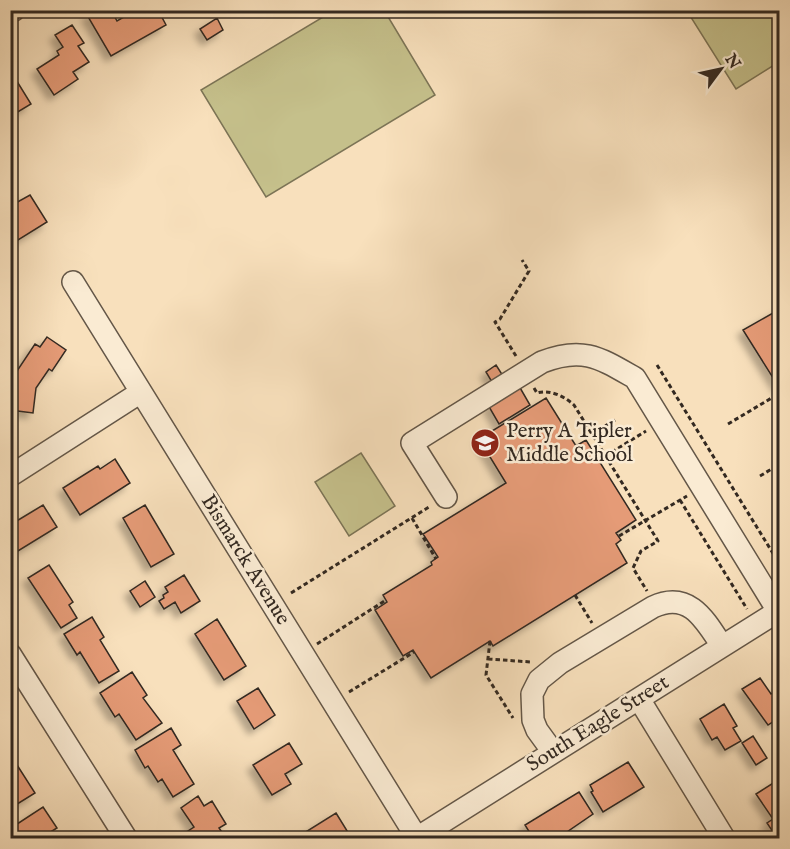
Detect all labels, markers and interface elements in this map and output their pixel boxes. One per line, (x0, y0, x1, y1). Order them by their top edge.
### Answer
north arrow (691, 39, 751, 99)
text: N (719, 50, 744, 73)
place label: Perry A Tipler Middle School (506, 418, 633, 469)
school or university icon: Perry A Tipler Middle School (469, 427, 501, 459)
street label: Bismarck Avenue (194, 490, 296, 631)
street label: South Eagle Street (522, 669, 674, 779)

